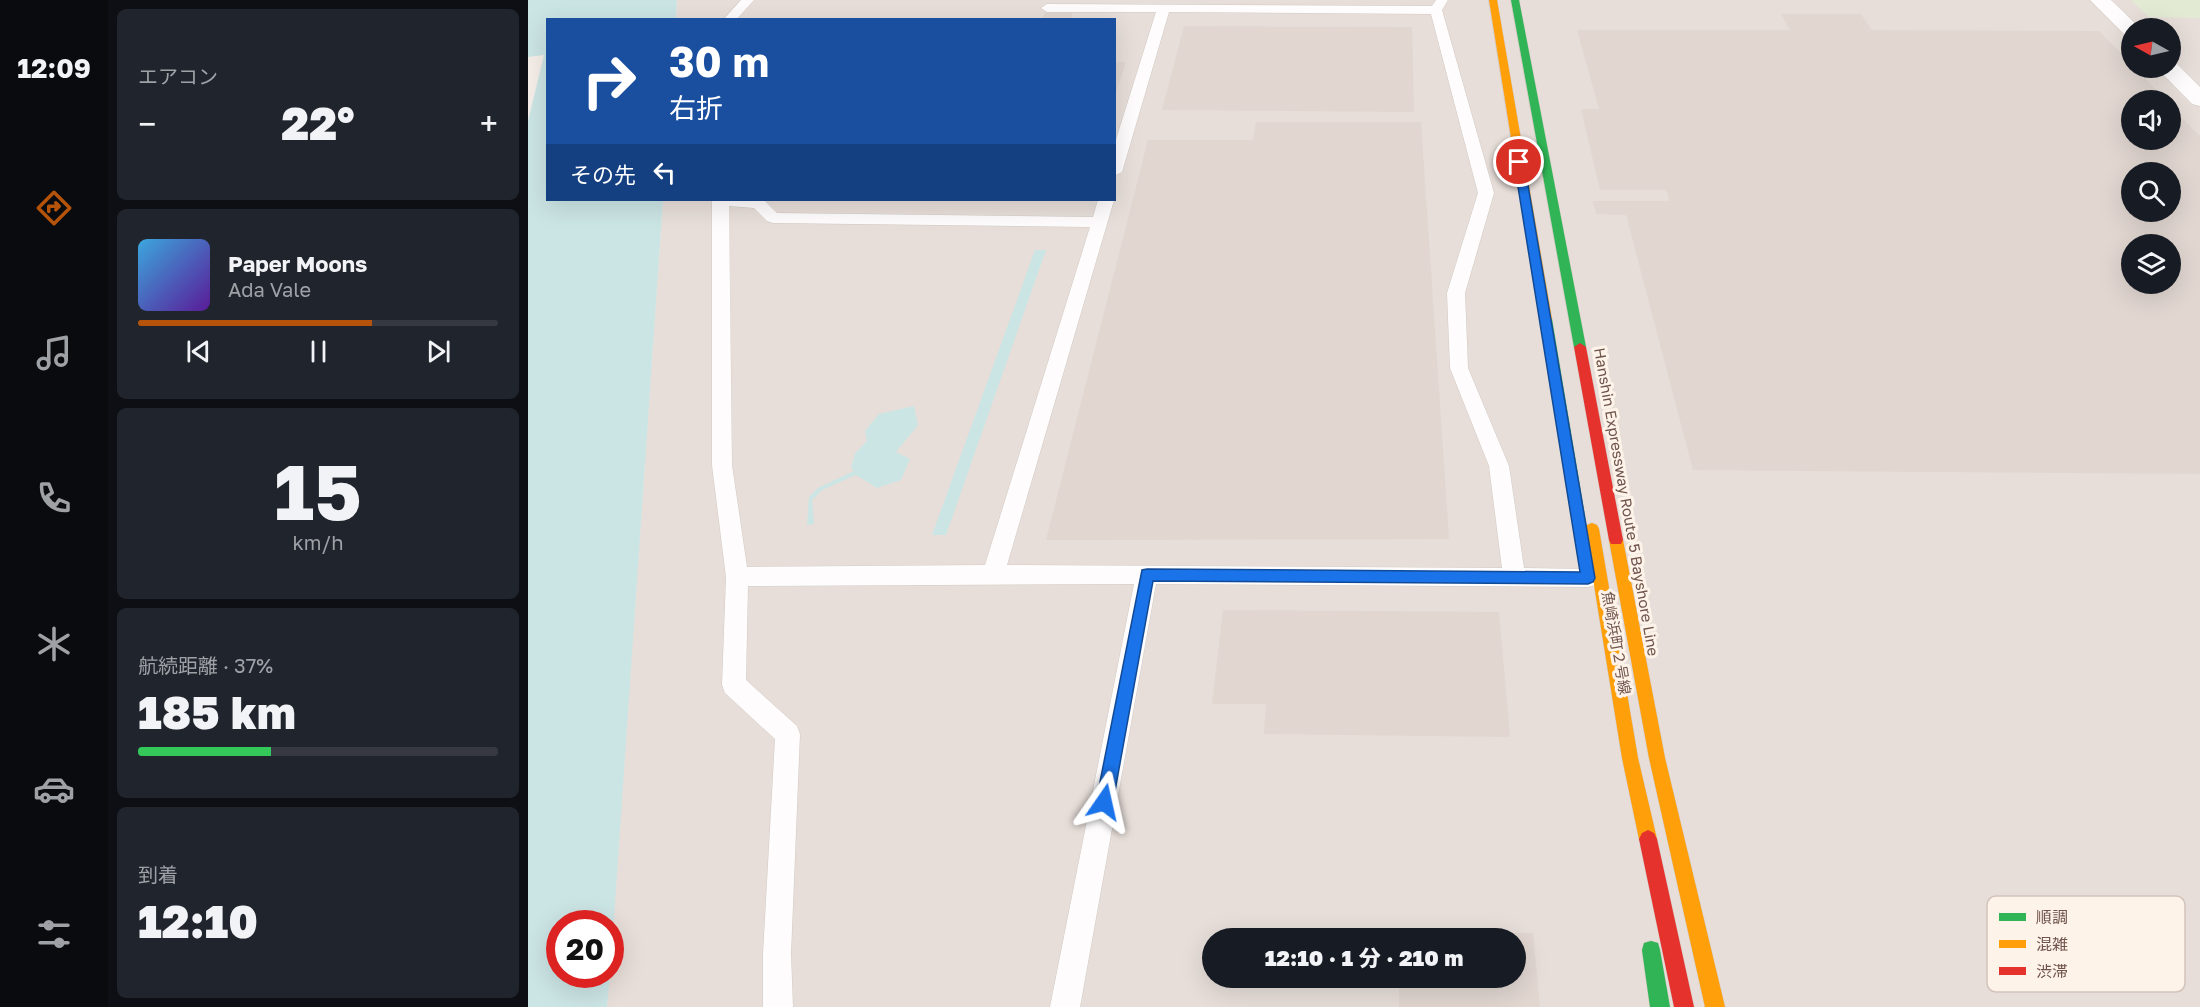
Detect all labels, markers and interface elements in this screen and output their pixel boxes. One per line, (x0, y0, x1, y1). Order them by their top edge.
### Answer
north arrow (2121, 18, 2181, 78)
map controls (2121, 18, 2181, 294)
text: 30 m (669, 36, 769, 86)
icon: right (570, 42, 648, 120)
text: 12:09 (17, 52, 91, 84)
text: エアコン (138, 64, 218, 88)
button: sound (2121, 90, 2181, 150)
text: 右折 (669, 92, 723, 124)
text: 22° (281, 96, 355, 150)
text: − (138, 104, 156, 143)
text: + (480, 104, 498, 143)
pin (1493, 136, 1544, 187)
icon: arrive (1502, 145, 1535, 178)
icon: left (648, 156, 681, 189)
text: その先 (570, 161, 636, 188)
button: search (2121, 162, 2181, 222)
icon: directions (33, 187, 75, 229)
button: layers (2121, 234, 2181, 294)
text: Paper Moons (228, 250, 367, 277)
text: Ada Vale (228, 277, 311, 301)
icon: music (33, 332, 75, 374)
icon: previous (182, 335, 215, 368)
icon: pause (302, 335, 335, 368)
icon: next (422, 335, 455, 368)
street label: Hanshin Expressway Route 5 Bayshore Line (1591, 346, 1663, 658)
text: 15 (274, 444, 362, 537)
icon: phone (33, 477, 75, 519)
text: km/h (293, 530, 343, 554)
street label: 魚崎浜町２号線 (1599, 590, 1635, 696)
icon: climate (33, 623, 75, 665)
text: 航続距離 · 37% (138, 653, 273, 677)
text: 185 km (138, 685, 296, 739)
icon: car (33, 768, 75, 810)
position arrow (1072, 770, 1136, 834)
text: 到着 (138, 862, 178, 886)
text: 12:10 (138, 894, 258, 948)
legend (1987, 896, 2185, 992)
text: 順調 (2036, 907, 2068, 927)
speed limit sign: 20 (546, 910, 624, 988)
icon: filters (33, 913, 75, 955)
text: 混雑 (2036, 934, 2068, 954)
text: 12:10 · 1 分 · 210 m (1265, 944, 1463, 971)
text: 渋滞 (2036, 961, 2068, 981)

